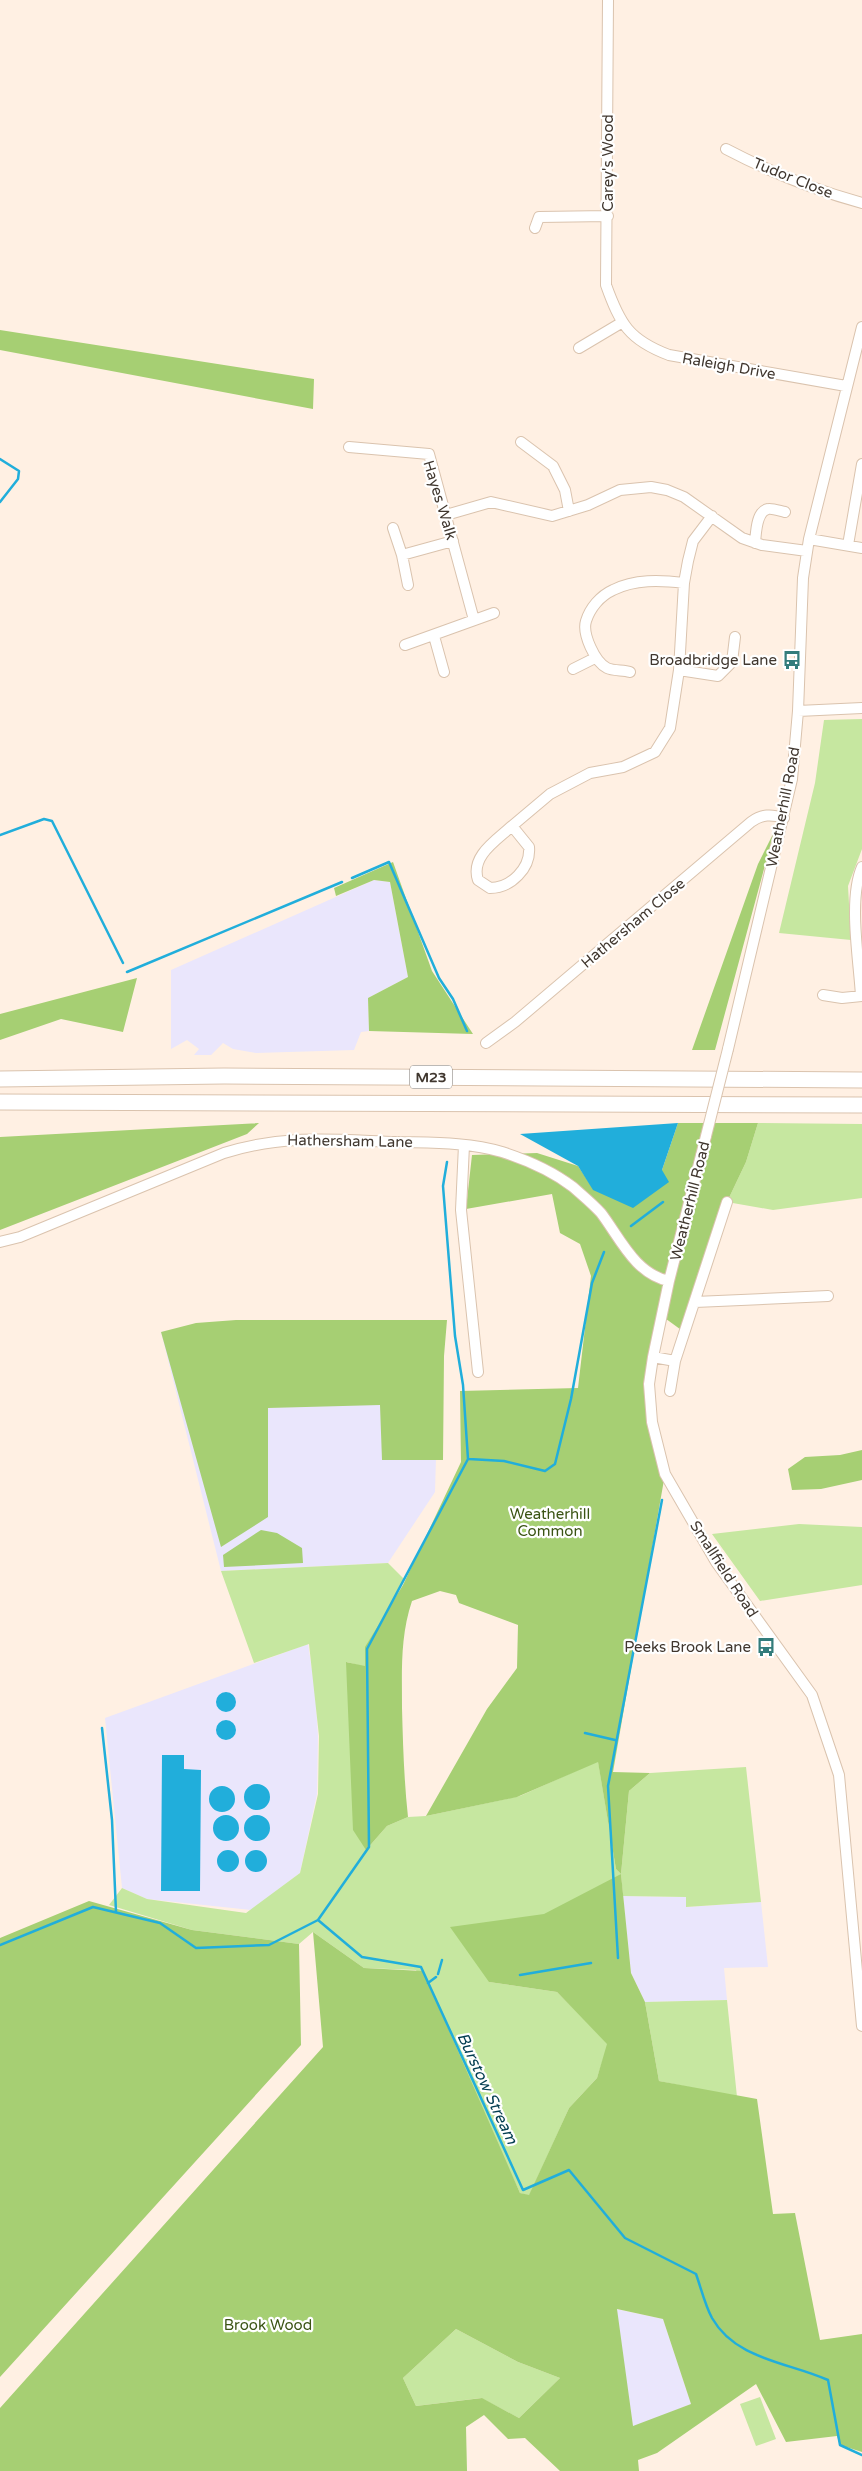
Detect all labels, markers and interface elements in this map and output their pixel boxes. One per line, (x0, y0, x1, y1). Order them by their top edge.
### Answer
street label: Carey's Wood (599, 114, 617, 212)
street label: Tudor Close (750, 154, 836, 202)
street label: Raleigh Drive (681, 349, 777, 383)
street label: Hayes Walk (419, 458, 461, 542)
bus stop icon: Broadbridge Lane (781, 649, 803, 671)
place label: Broadbridge Lane (649, 651, 777, 669)
street label: Weatherhill Road (762, 745, 804, 869)
street label: Hathersham Close (577, 874, 689, 972)
road number: M23 (410, 1066, 452, 1088)
street label: Hathersham Lane (287, 1131, 413, 1151)
street label: Weatherhill Road (666, 1139, 714, 1263)
park label: Weatherhill Common (510, 1505, 590, 1540)
street label: Smallfield Road (686, 1517, 762, 1621)
bus stop icon: Peeks Brook Lane (755, 1636, 777, 1658)
place label: Peeks Brook Lane (624, 1638, 751, 1656)
water label: Burstow Stream (452, 2029, 522, 2148)
park label: Brook Wood (224, 2316, 312, 2334)

